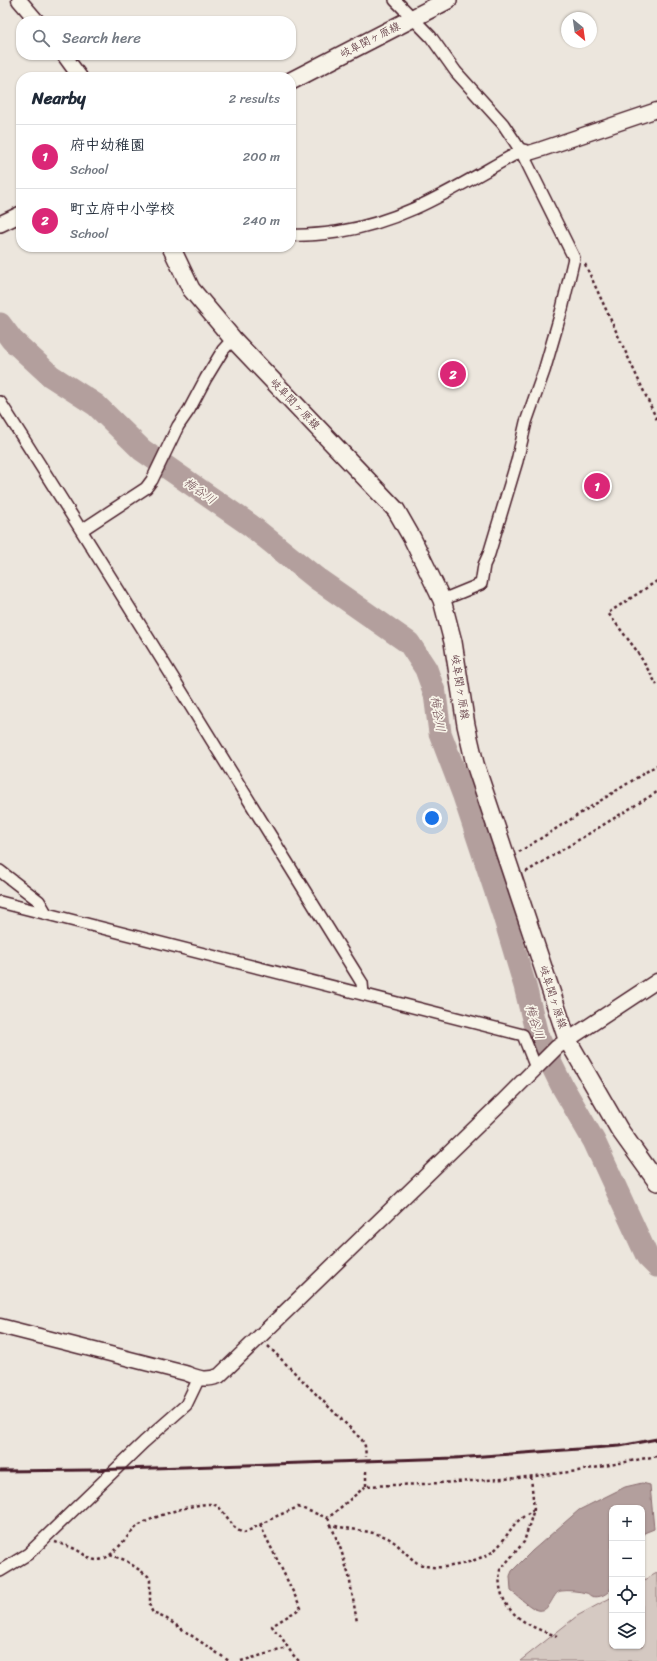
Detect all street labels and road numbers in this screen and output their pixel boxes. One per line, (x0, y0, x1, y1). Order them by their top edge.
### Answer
street label: 岐阜関ヶ原線 (336, 17, 404, 63)
street label: 岐阜関ヶ原線 (265, 374, 325, 434)
street label: 岐阜関ヶ原線 (445, 653, 475, 721)
street label: 岐阜関ヶ原線 (534, 963, 572, 1031)

